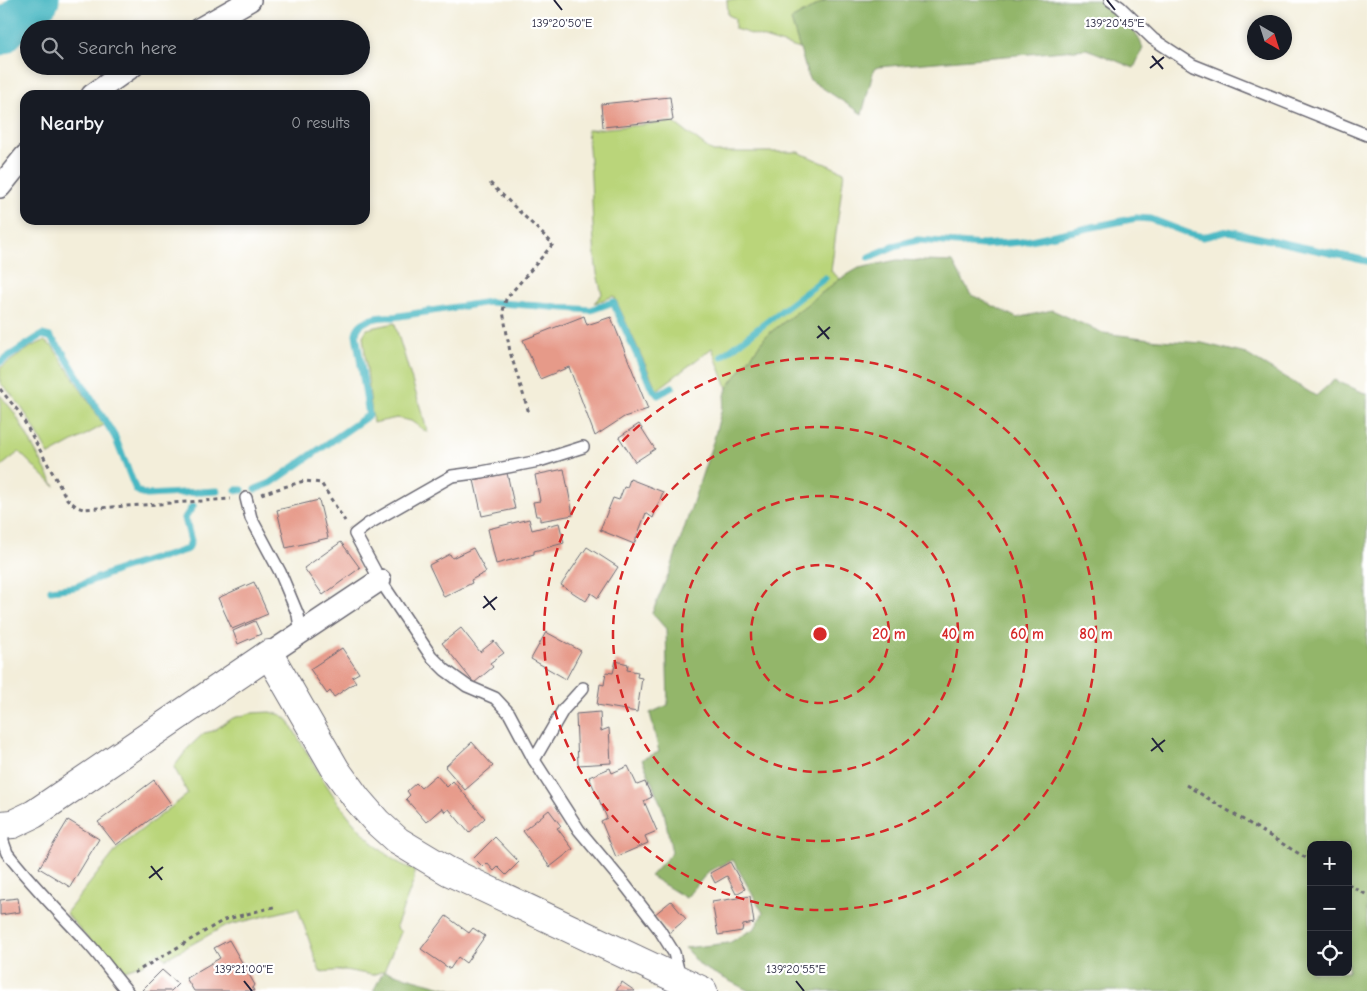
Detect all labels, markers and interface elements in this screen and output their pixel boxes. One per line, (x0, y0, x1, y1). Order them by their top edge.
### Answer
north arrow (1247, 15, 1292, 60)
text: 139°20'50"E (532, 16, 592, 30)
text: 139°20'45"E (1086, 16, 1144, 30)
search box (20, 20, 370, 75)
icon: search (38, 34, 66, 62)
text: Search here (78, 37, 177, 59)
text: Nearby (40, 111, 104, 135)
text: 0 results (291, 114, 350, 132)
centre of rings (811, 625, 829, 643)
text: 20 m (872, 625, 906, 643)
text: 40 m (942, 625, 975, 643)
text: 60 m (1010, 625, 1044, 643)
text: 80 m (1079, 625, 1113, 643)
map controls (1307, 841, 1352, 976)
button: + (1307, 841, 1352, 886)
button: − (1307, 886, 1352, 931)
button: locate (1307, 931, 1352, 976)
text: 139°21'00"E (215, 962, 273, 976)
text: 139°20'55"E (766, 962, 826, 976)

